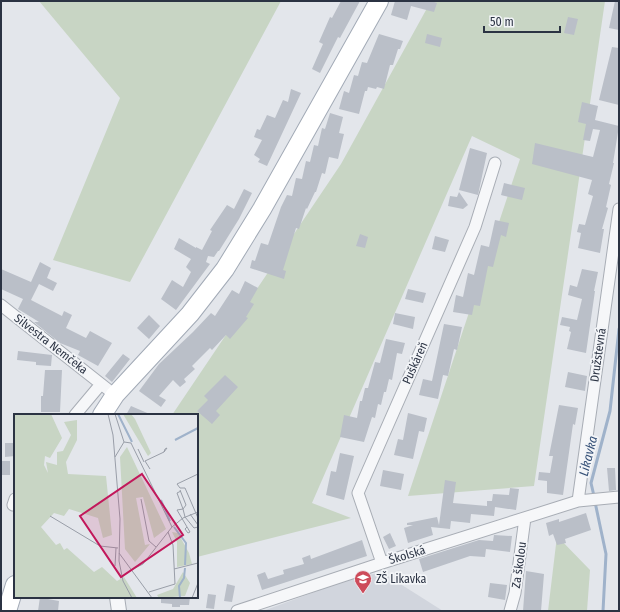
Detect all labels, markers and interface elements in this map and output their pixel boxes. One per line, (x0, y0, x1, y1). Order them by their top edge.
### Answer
scale bar (484, 8, 560, 34)
text: 50 m (490, 15, 514, 29)
street label: Silvestra Nemčeka (11, 311, 91, 377)
street label: Družstevná (587, 327, 609, 383)
street label: Puškáreň (399, 340, 431, 386)
inset map (14, 414, 198, 598)
water label: Likavka (576, 434, 600, 478)
street label: Za školou (509, 541, 529, 589)
street label: Školská (387, 542, 427, 567)
school or university icon: ZŠ Likavka (353, 569, 373, 594)
place label: ZŠ Likavka (376, 571, 426, 586)

